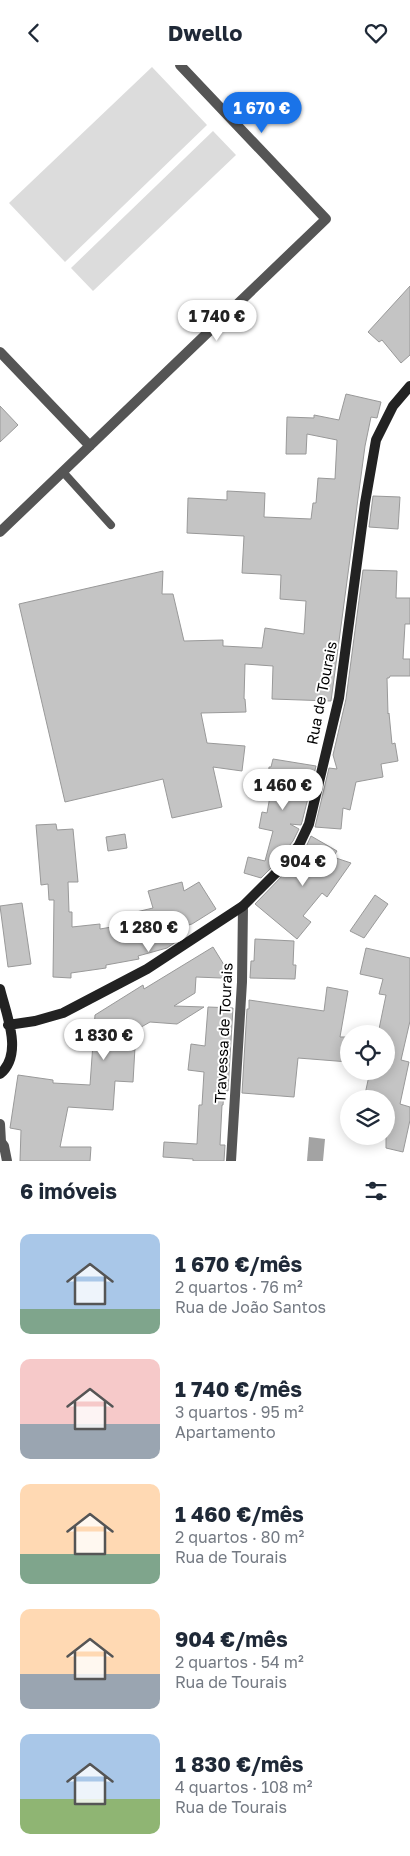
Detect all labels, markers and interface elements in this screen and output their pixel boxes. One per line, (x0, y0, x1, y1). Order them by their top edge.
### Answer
icon: back (20, 19, 48, 47)
text: Dwello (168, 19, 242, 46)
icon: heart (362, 19, 390, 47)
pin: 1 670 € (216, 92, 308, 134)
text: 1 670 € (234, 98, 290, 118)
pin: 1 740 € (171, 299, 263, 342)
text: 1 740 € (189, 306, 245, 326)
street label: Rua de Tourais (302, 639, 340, 746)
pin: 1 460 € (237, 769, 329, 811)
text: 1 460 € (254, 775, 312, 795)
pin: 904 € (268, 845, 338, 887)
text: 904 € (280, 851, 326, 871)
pin: 1 280 € (103, 911, 195, 953)
text: 1 280 € (120, 917, 178, 937)
street label: Travessa de Tourais (210, 962, 236, 1104)
pin: 1 830 € (58, 1019, 150, 1061)
text: 1 830 € (75, 1025, 133, 1045)
map controls (340, 1025, 395, 1145)
button: locate (340, 1025, 395, 1080)
button: layers (340, 1090, 395, 1145)
icon: filters (362, 1177, 390, 1205)
text: 6 imóveis (20, 1178, 117, 1204)
text: 1 670 €/mês (175, 1251, 302, 1277)
icon: home (60, 1254, 120, 1314)
text: 2 quartos · 76 m² (175, 1277, 303, 1297)
text: Rua de João Santos (175, 1297, 326, 1317)
text: 1 740 €/mês (175, 1376, 302, 1402)
icon: home (60, 1379, 120, 1439)
text: 3 quartos · 95 m² (175, 1402, 304, 1422)
text: Apartamento (175, 1422, 276, 1442)
text: 1 460 €/mês (175, 1501, 304, 1527)
icon: home (60, 1504, 120, 1564)
text: 2 quartos · 80 m² (175, 1527, 304, 1547)
text: Rua de Tourais (175, 1547, 287, 1567)
text: 904 €/mês (175, 1626, 288, 1652)
icon: home (60, 1629, 120, 1689)
text: 2 quartos · 54 m² (175, 1652, 304, 1672)
text: Rua de Tourais (175, 1672, 287, 1692)
text: 1 830 €/mês (175, 1751, 304, 1777)
icon: home (60, 1754, 120, 1814)
text: 4 quartos · 108 m² (175, 1777, 313, 1797)
text: Rua de Tourais (175, 1797, 287, 1817)

